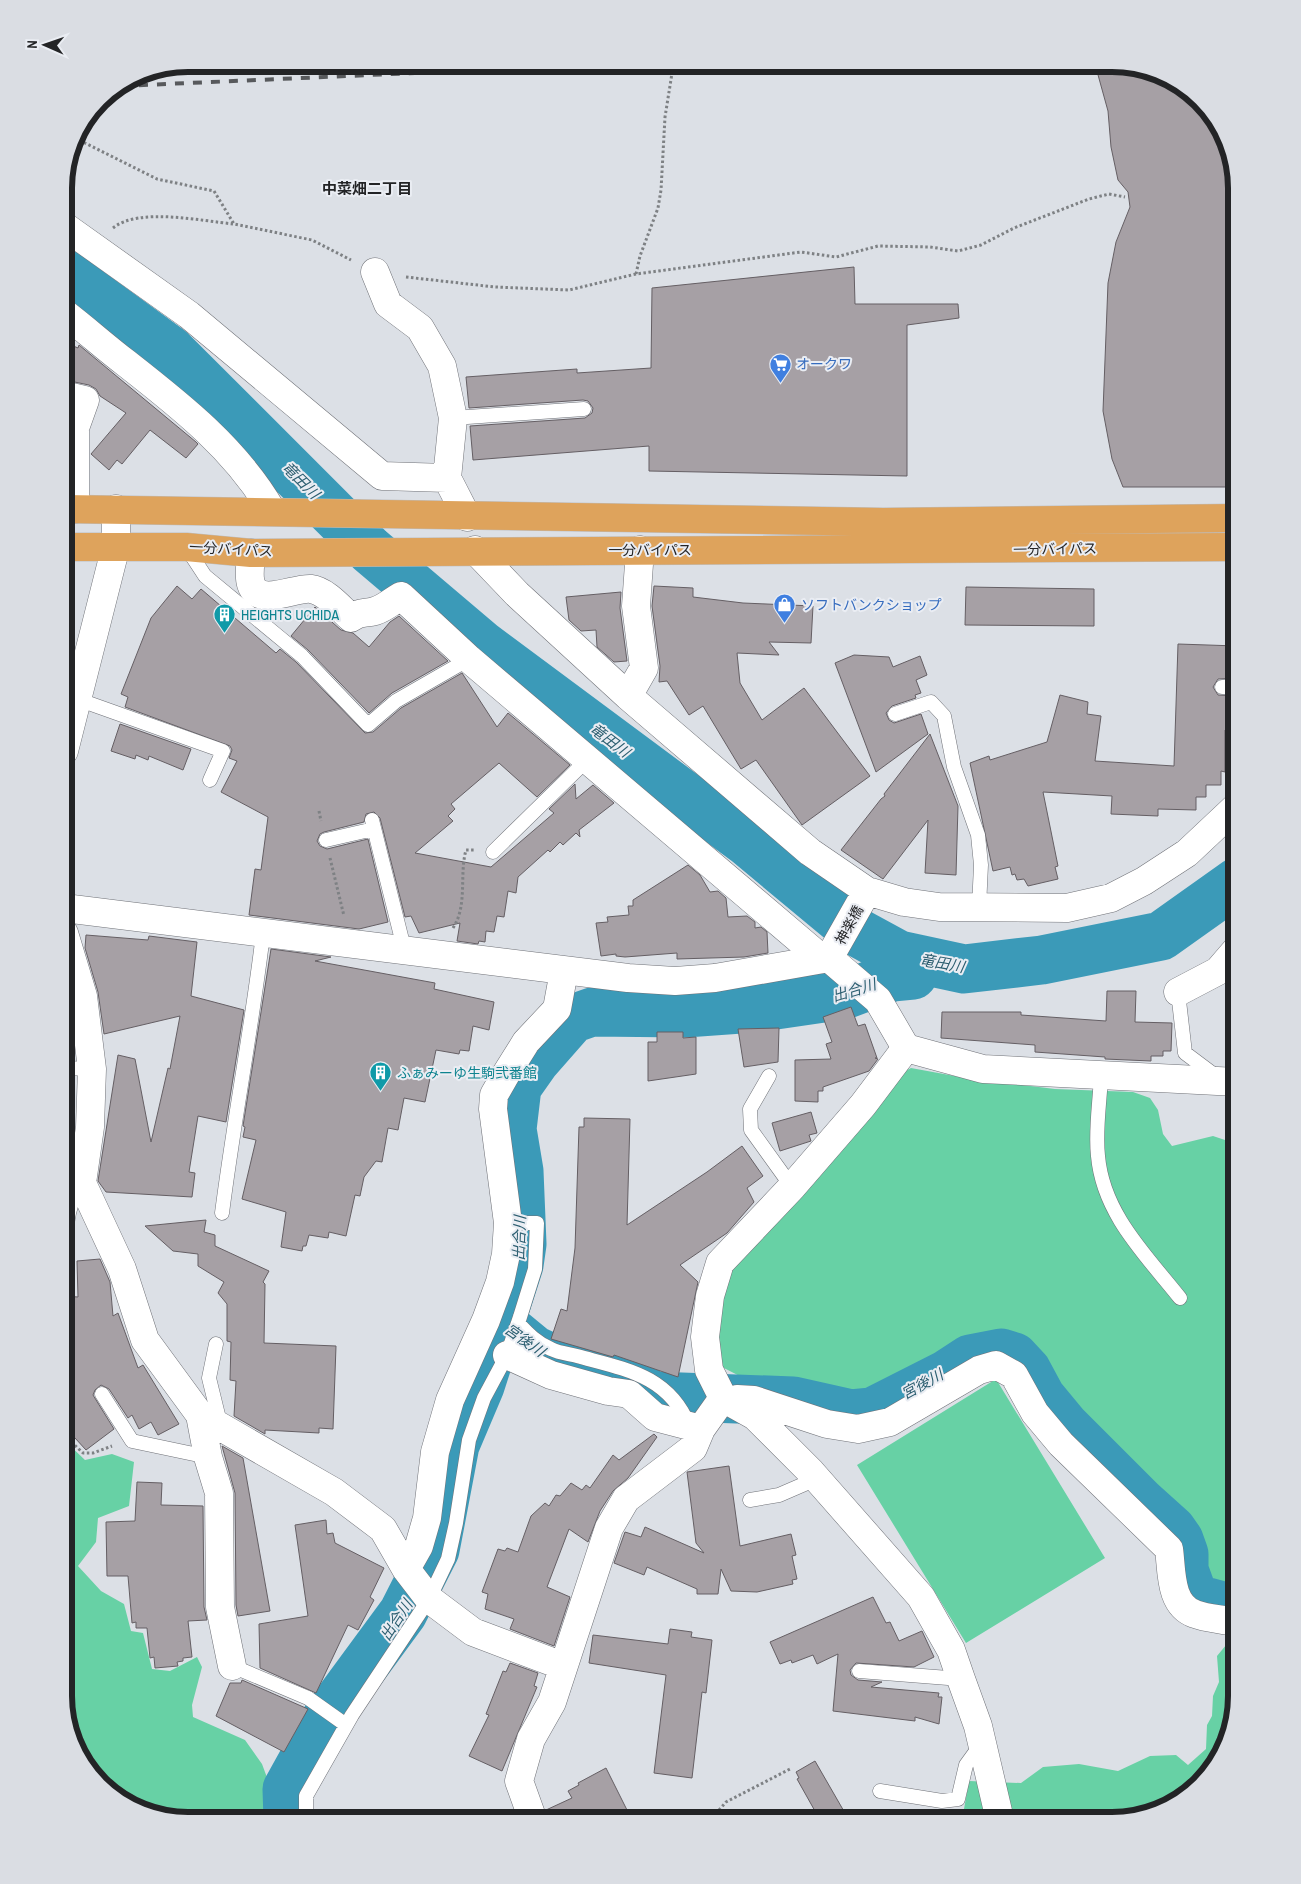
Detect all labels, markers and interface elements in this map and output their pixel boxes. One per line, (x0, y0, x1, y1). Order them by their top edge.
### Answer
north arrow (20, 20, 70, 70)
text: N (23, 40, 41, 49)
district label: 中菜畑二丁目 (322, 178, 412, 199)
supermarket icon: オークワ (768, 352, 792, 383)
place label: オークワ (796, 355, 852, 373)
water label: 竜田川 (278, 457, 326, 505)
street label: 一分バイパス (189, 538, 273, 560)
street label: 一分バイパス (1013, 539, 1097, 559)
street label: 一分バイパス (608, 541, 692, 559)
shop icon: ソフトバンクショップ (773, 593, 797, 624)
place label: ソフトバンクショップ (801, 596, 942, 614)
building icon: HEIGHTS UCHIDA (213, 603, 237, 634)
place label: HEIGHTS UCHIDA (241, 606, 340, 624)
water label: 竜田川 (586, 718, 636, 763)
street label: 神楽橋 (831, 902, 867, 948)
water label: 竜田川 (918, 949, 968, 978)
water label: 出合川 (829, 973, 880, 1007)
building icon: ふぁみーゆ生駒弐番館 (369, 1061, 393, 1092)
place label: ふぁみーゆ生駒弐番館 (397, 1064, 537, 1082)
water label: 出合川 (508, 1213, 530, 1261)
water label: 宮後川 (501, 1318, 551, 1363)
water label: 宮後川 (897, 1363, 949, 1404)
water label: 出合川 (375, 1594, 418, 1645)

